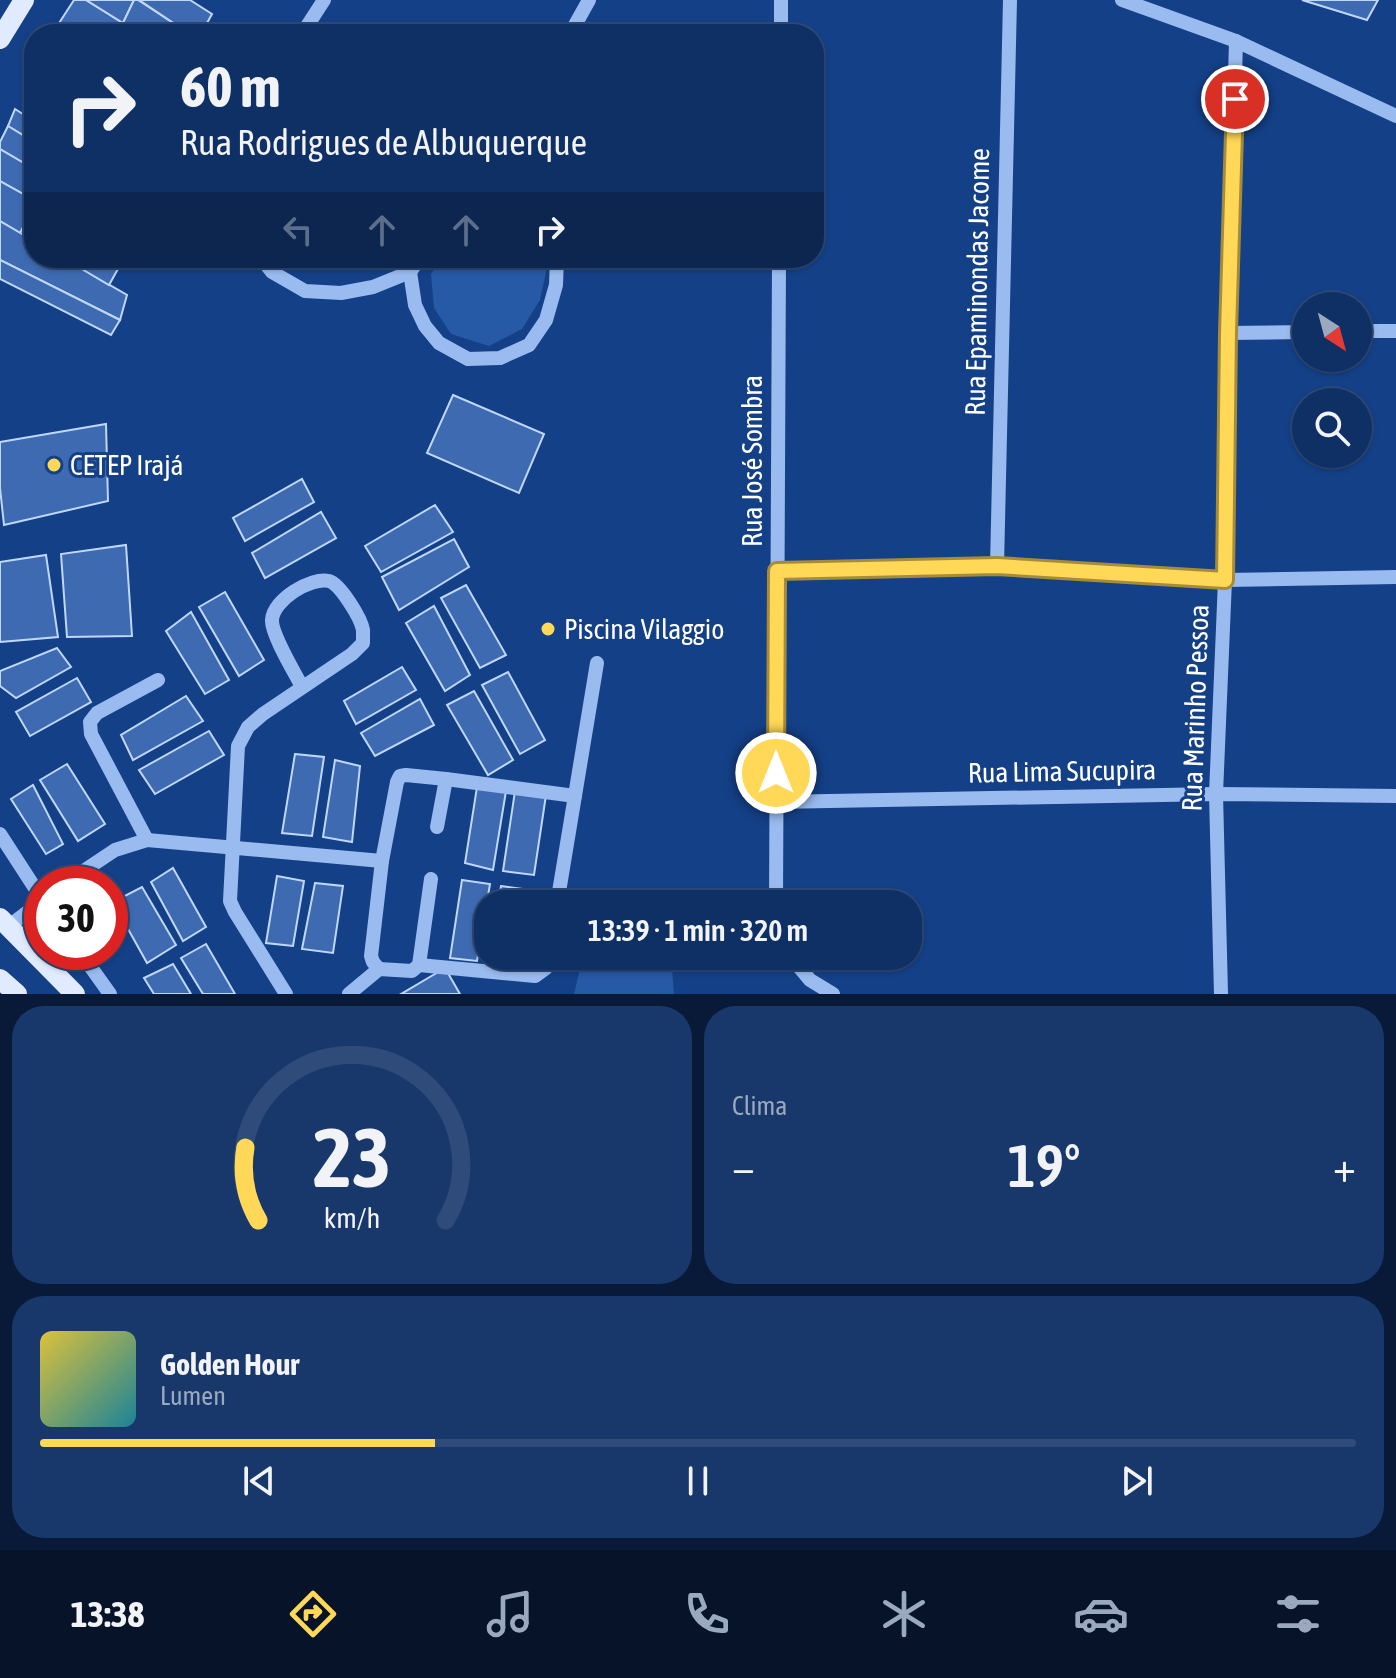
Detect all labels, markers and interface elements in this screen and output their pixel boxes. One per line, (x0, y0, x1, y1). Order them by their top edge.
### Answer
text: 60 m (180, 55, 281, 119)
icon: right (48, 56, 152, 160)
pin (1201, 65, 1269, 133)
icon: arrive (1213, 77, 1257, 121)
text: Rua Rodrigues de Albuquerque (180, 121, 587, 163)
street label: Rua Epaminondas Jacome (959, 148, 995, 416)
icon: left (276, 208, 320, 252)
icon: ahead (360, 208, 404, 252)
icon: ahead (444, 208, 488, 252)
icon: right (528, 208, 572, 252)
north arrow (1292, 292, 1372, 372)
map controls (1292, 292, 1372, 468)
street label: Rua José Sombra (736, 375, 768, 547)
button: search (1292, 388, 1372, 468)
place label: CETEP Irajá (70, 449, 184, 481)
marker: CETEP Irajá (45, 456, 63, 474)
street label: Rua Marinho Pessoa (1175, 604, 1215, 812)
place label: Piscina Vilaggio (564, 613, 724, 645)
marker: Piscina Vilaggio (539, 620, 557, 638)
position arrow (734, 731, 818, 815)
street label: Rua Lima Sucupira (968, 753, 1156, 789)
speed limit sign: 30 (24, 866, 128, 970)
text: 13:39 · 1 min · 320 m (588, 913, 808, 947)
text: Clima (732, 1091, 787, 1121)
text: 23 (313, 1109, 391, 1205)
text: 19° (1008, 1131, 1080, 1200)
text: − (732, 1141, 755, 1191)
text: + (1333, 1141, 1356, 1191)
text: km/h (324, 1201, 380, 1234)
text: Golden Hour (160, 1347, 299, 1381)
text: Lumen (160, 1381, 226, 1411)
icon: previous (237, 1459, 281, 1503)
icon: pause (676, 1459, 720, 1503)
icon: next (1115, 1459, 1159, 1503)
icon: directions (285, 1586, 341, 1642)
icon: music (482, 1586, 538, 1642)
icon: phone (679, 1586, 735, 1642)
icon: climate (876, 1586, 932, 1642)
icon: car (1073, 1586, 1129, 1642)
icon: filters (1270, 1586, 1326, 1642)
text: 13:38 (70, 1593, 145, 1635)

